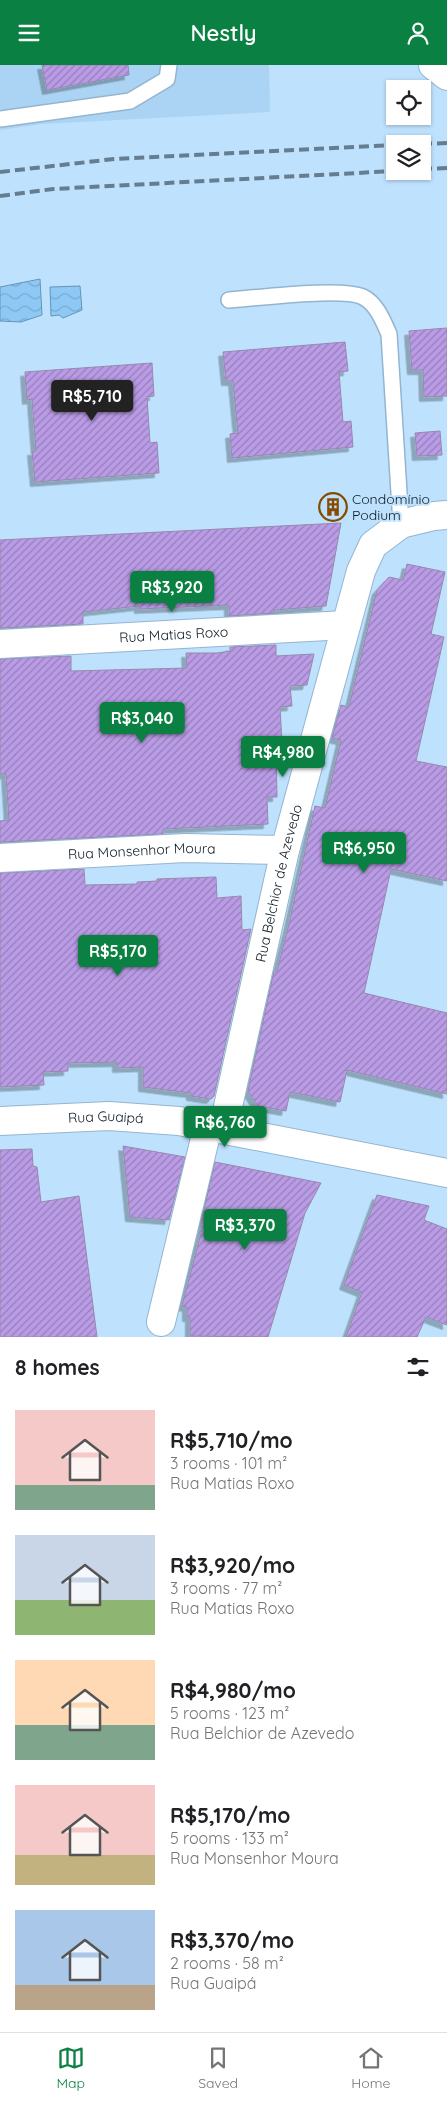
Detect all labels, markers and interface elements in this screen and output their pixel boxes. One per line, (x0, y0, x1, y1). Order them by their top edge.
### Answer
icon: menu (15, 19, 43, 47)
text: Nestly (190, 19, 257, 47)
icon: person (404, 19, 432, 47)
map controls (386, 80, 431, 180)
button: locate (386, 80, 431, 125)
button: layers (386, 135, 431, 180)
pin: R$5,710 (46, 379, 138, 422)
text: R$5,710 (62, 386, 122, 406)
place label: Condomínio Podium (352, 490, 430, 524)
building icon: Condomínio Podium (318, 492, 348, 522)
pin: R$3,920 (126, 571, 218, 613)
text: R$3,920 (141, 577, 203, 597)
street label: Rua Matias Roxo (119, 622, 229, 646)
pin: R$3,040 (96, 701, 188, 744)
text: R$3,040 (111, 708, 173, 728)
pin: R$4,980 (237, 735, 329, 778)
text: R$4,980 (252, 742, 314, 762)
street label: Rua Belchior de Azevedo (251, 802, 306, 964)
pin: R$6,950 (318, 831, 410, 874)
text: R$6,950 (333, 838, 395, 858)
street label: Rua Monsenhor Moura (68, 839, 216, 863)
pin: R$5,170 (72, 935, 164, 977)
text: R$5,170 (89, 941, 147, 961)
pin: R$6,760 (179, 1105, 271, 1148)
street label: Rua Guaipá (68, 1107, 144, 1127)
text: R$6,760 (195, 1112, 255, 1132)
pin: R$3,370 (199, 1209, 291, 1251)
text: R$3,370 (215, 1215, 275, 1235)
icon: filters (404, 1353, 432, 1381)
text: 8 homes (15, 1354, 100, 1380)
text: R$5,710/mo (170, 1427, 293, 1453)
icon: home (55, 1430, 115, 1490)
text: 3 rooms · 101 m² (170, 1453, 287, 1473)
text: Rua Matias Roxo (170, 1473, 294, 1493)
text: R$3,920/mo (170, 1552, 295, 1578)
icon: home (55, 1555, 115, 1615)
text: 3 rooms · 77 m² (170, 1578, 282, 1598)
text: Rua Matias Roxo (170, 1598, 294, 1618)
text: R$4,980/mo (170, 1677, 296, 1703)
icon: home (55, 1680, 115, 1740)
text: 5 rooms · 123 m² (170, 1703, 289, 1723)
text: Rua Belchior de Azevedo (170, 1723, 354, 1743)
text: R$5,170/mo (170, 1802, 290, 1828)
icon: home (55, 1805, 115, 1865)
text: 5 rooms · 133 m² (170, 1828, 289, 1848)
text: Rua Monsenhor Moura (170, 1848, 339, 1868)
text: R$3,370/mo (170, 1927, 294, 1953)
icon: home (55, 1930, 115, 1990)
text: 2 rooms · 58 m² (170, 1953, 284, 1973)
text: Rua Guaipá (170, 1973, 256, 1993)
tab: Map (57, 2044, 85, 2092)
tab: Saved (198, 2044, 238, 2092)
tab: Home (351, 2044, 390, 2092)

